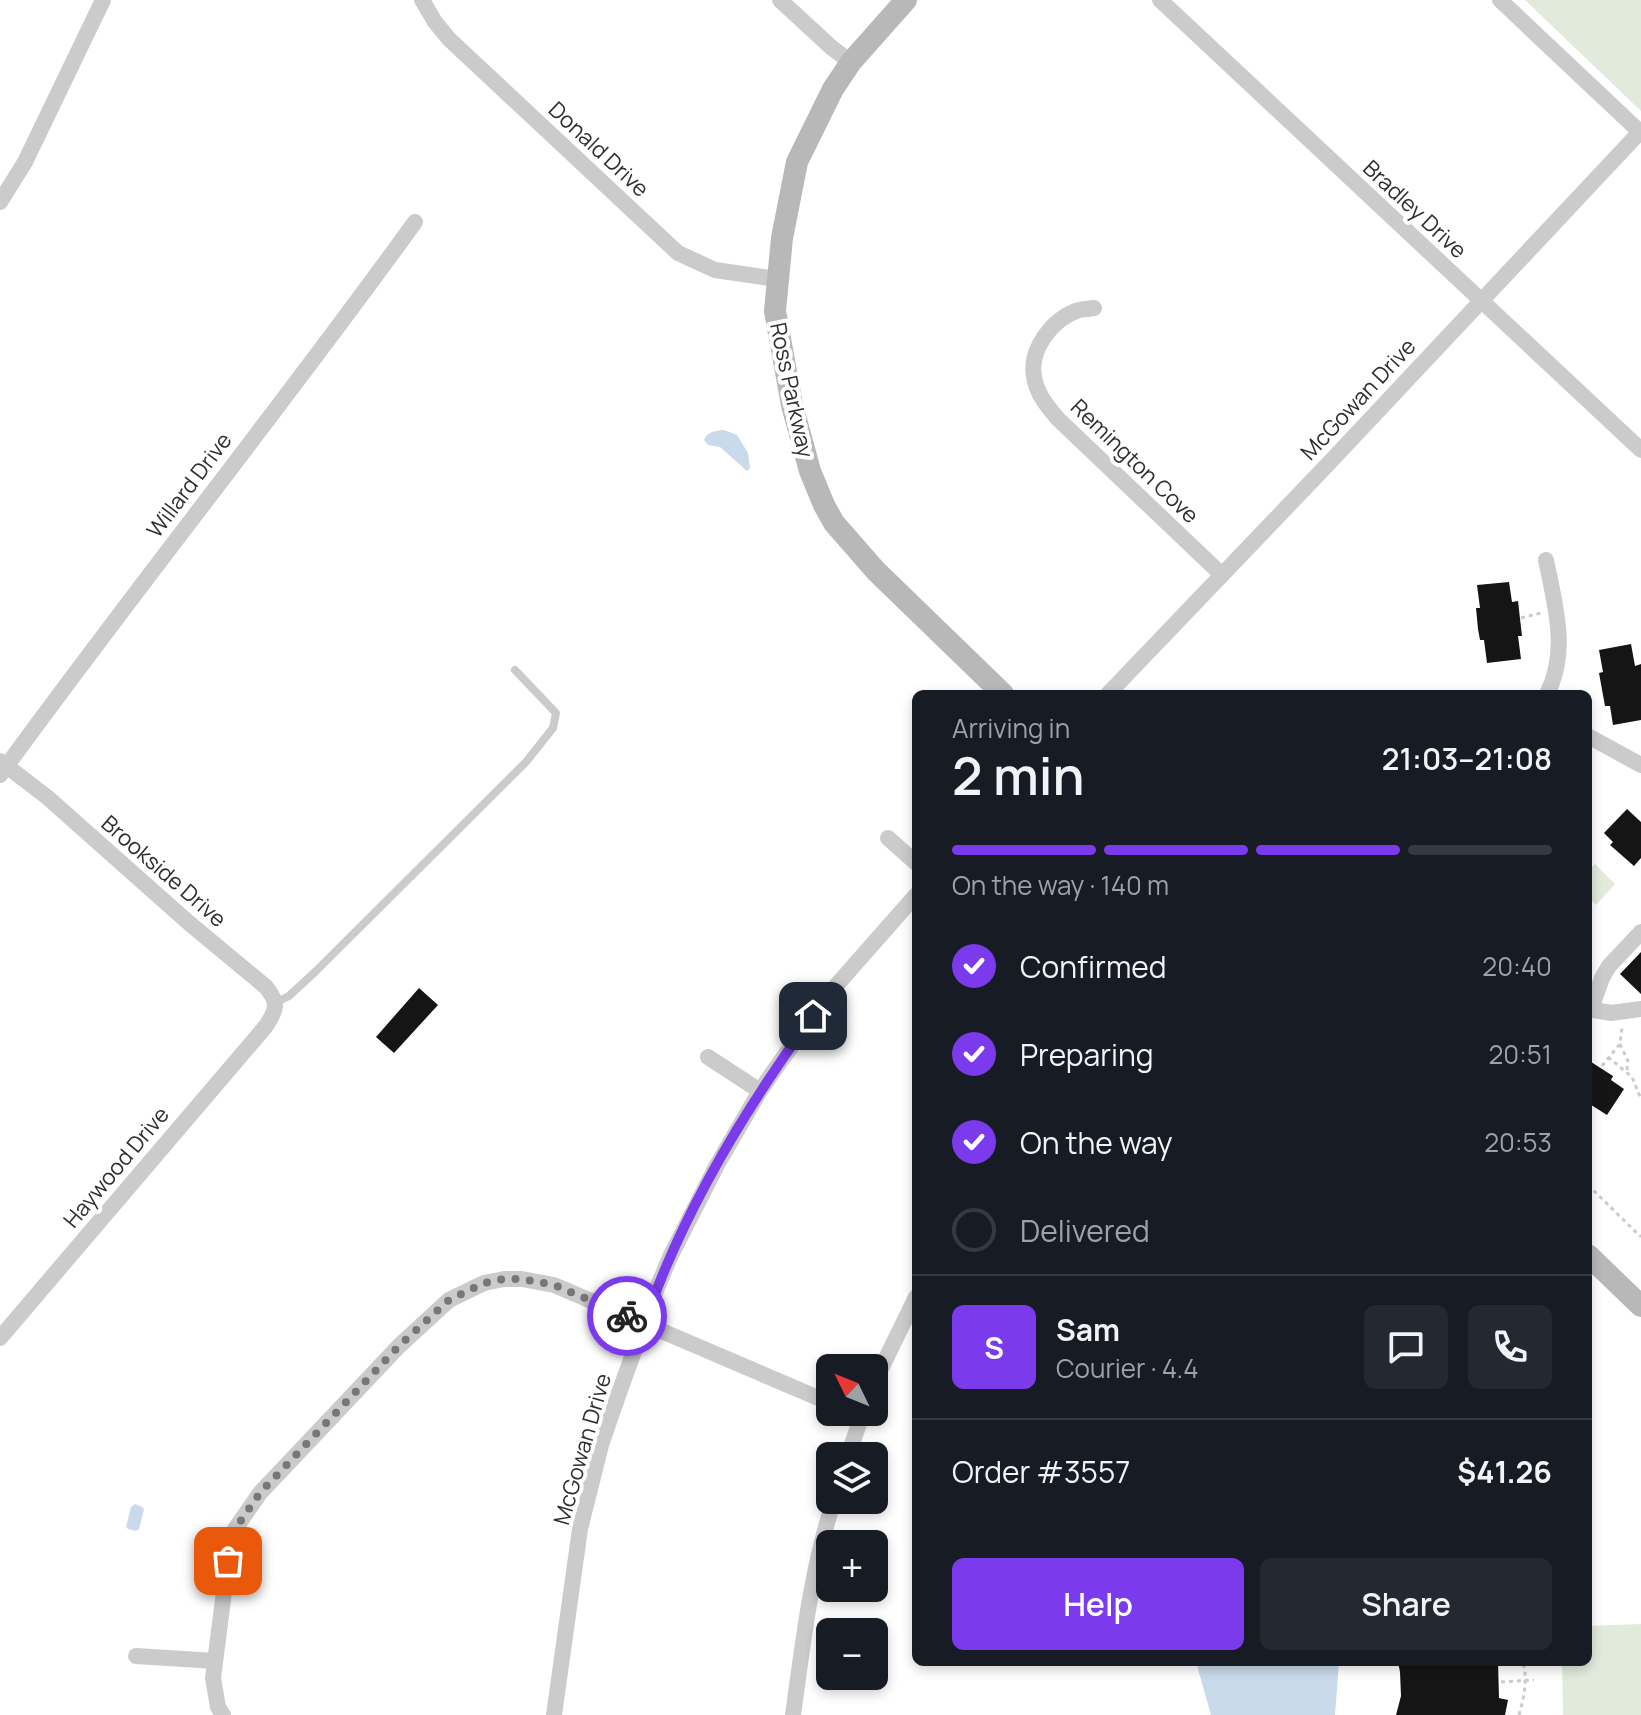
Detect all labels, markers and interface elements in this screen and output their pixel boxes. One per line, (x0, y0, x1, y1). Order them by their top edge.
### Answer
street label: Donald Drive (542, 95, 656, 203)
street label: Bradley Drive (1357, 153, 1473, 265)
street label: Ross Parkway (763, 320, 821, 461)
street label: McGowan Drive (1294, 332, 1422, 466)
street label: Remington Cove (1064, 392, 1206, 530)
street label: Willard Drive (140, 426, 238, 544)
text: Arriving in (952, 710, 1070, 746)
text: 21:03–21:08 (1382, 738, 1552, 779)
text: 2 min (952, 740, 1085, 811)
street label: Brookside Drive (95, 808, 233, 934)
text: On the way · 140 m (952, 867, 1169, 903)
icon: check (952, 944, 996, 988)
text: Confirmed (1020, 946, 1167, 987)
text: 20:40 (1482, 948, 1552, 984)
pin (779, 982, 847, 1050)
icon: home (791, 994, 835, 1038)
icon: check (952, 1032, 996, 1076)
text: Preparing (1020, 1034, 1154, 1075)
text: 20:51 (1488, 1036, 1552, 1072)
street label: Haywood Drive (56, 1100, 176, 1234)
icon: check (952, 1120, 996, 1164)
text: On the way (1020, 1122, 1173, 1163)
text: 20:53 (1484, 1124, 1552, 1160)
text: Delivered (1020, 1210, 1150, 1251)
courier (587, 1276, 667, 1356)
icon: bike (605, 1294, 649, 1338)
button: chat (1364, 1305, 1448, 1389)
button: phone (1468, 1305, 1552, 1389)
text: Sam (1056, 1309, 1120, 1350)
text: S (984, 1327, 1004, 1368)
text: Courier · 4.4 (1056, 1350, 1198, 1386)
north arrow (816, 1354, 888, 1426)
map controls (816, 1354, 888, 1690)
street label: McGowan Drive (546, 1370, 618, 1528)
button: layers (816, 1442, 888, 1514)
text: Order #3557 (952, 1451, 1130, 1492)
text: $41.26 (1457, 1451, 1552, 1492)
pin (194, 1527, 262, 1595)
button: + (816, 1530, 888, 1602)
icon: bag (206, 1539, 250, 1583)
button: Help (952, 1558, 1244, 1650)
button: Share (1260, 1558, 1552, 1650)
button: − (816, 1618, 888, 1690)

